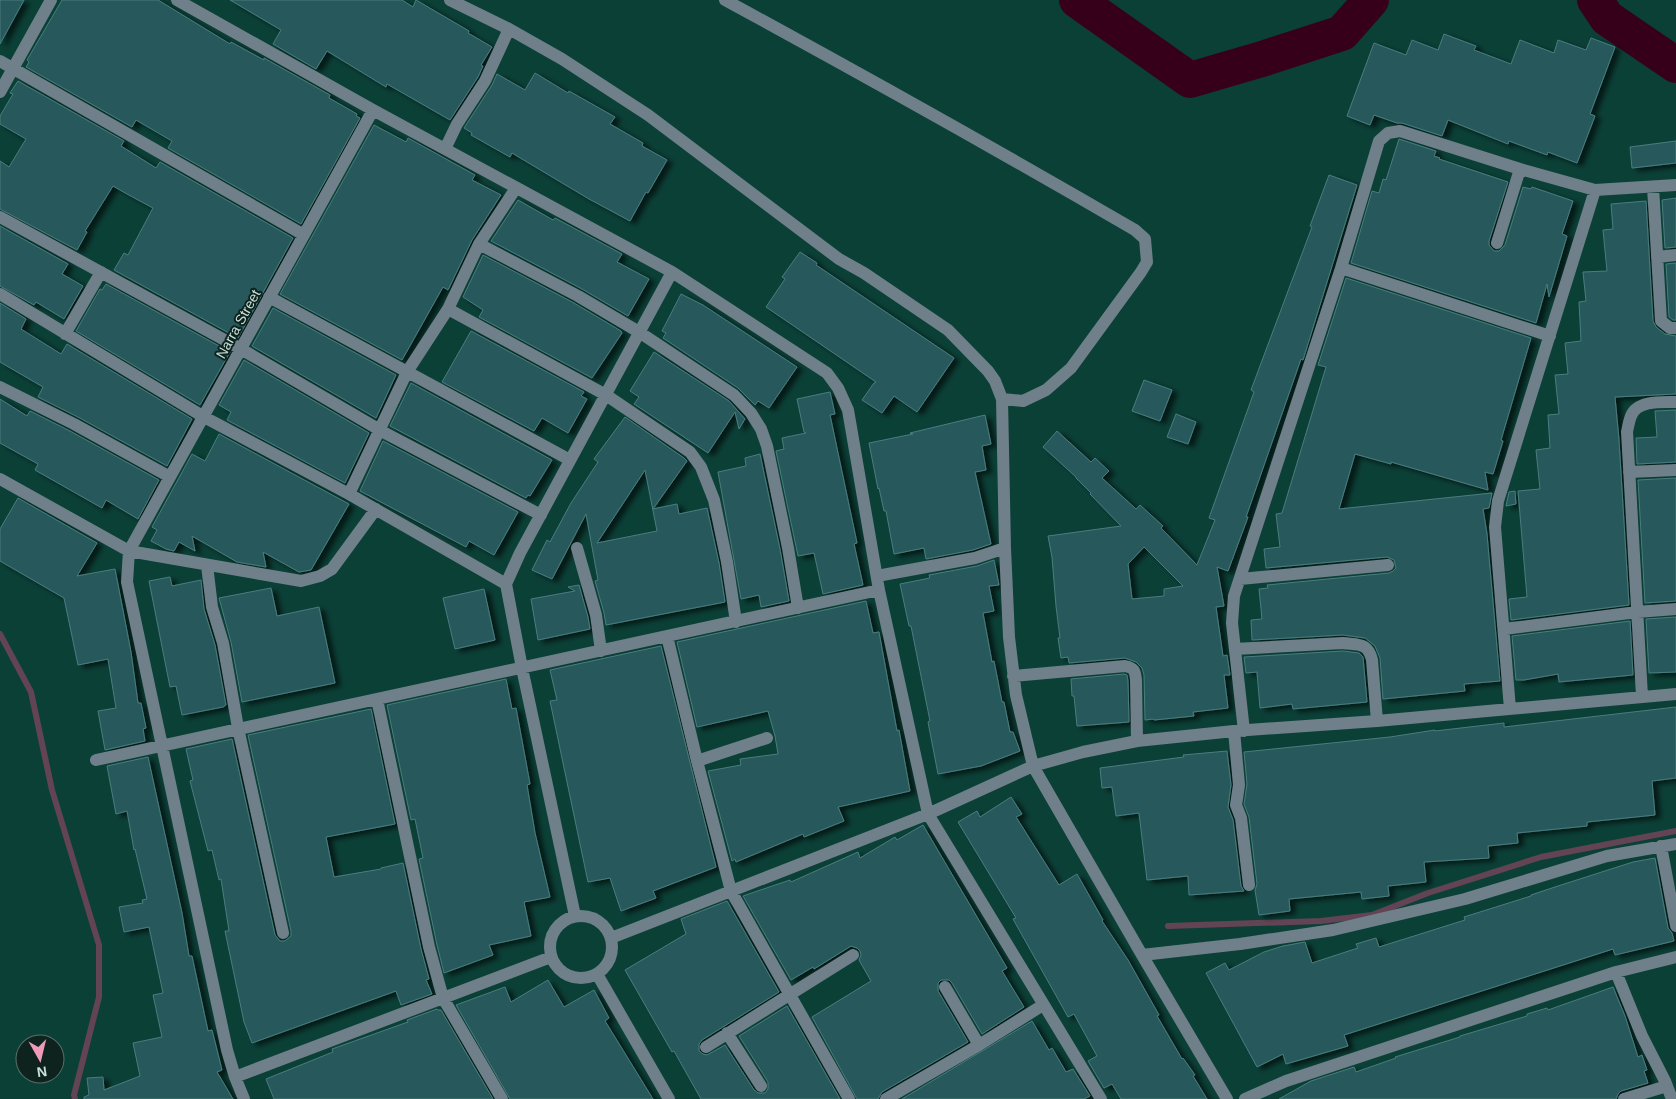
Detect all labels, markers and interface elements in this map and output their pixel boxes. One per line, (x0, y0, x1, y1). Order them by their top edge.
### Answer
street label: Narra Street (213, 287, 264, 361)
north arrow (15, 1034, 65, 1084)
text: N (36, 1063, 48, 1081)

